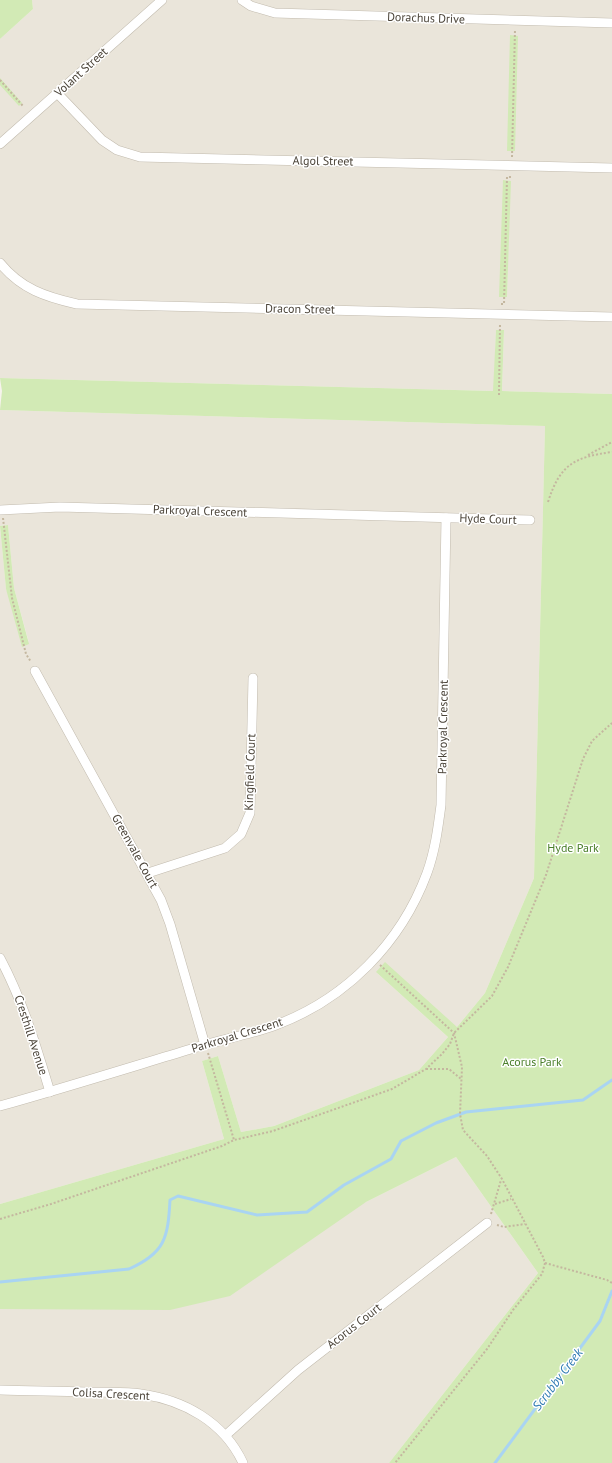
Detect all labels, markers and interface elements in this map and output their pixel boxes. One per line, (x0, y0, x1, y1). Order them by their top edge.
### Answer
street label: Dorachus Drive (387, 9, 465, 26)
street label: Volant Street (50, 44, 110, 100)
street label: Algol Street (292, 152, 354, 169)
street label: Dracon Street (265, 300, 335, 317)
street label: Parkroyal Crescent (153, 501, 247, 520)
street label: Hyde Court (459, 510, 517, 527)
street label: Parkroyal Crescent (434, 680, 451, 774)
street label: Kingfield Court (241, 733, 258, 811)
street label: Greenvale Court (109, 811, 162, 890)
park label: Hyde Park (547, 840, 599, 855)
street label: Cresthill Avenue (12, 993, 51, 1077)
street label: Parkroyal Crescent (190, 1014, 284, 1055)
park label: Acorus Park (502, 1054, 562, 1069)
street label: Acorus Court (323, 1300, 384, 1352)
water label: Scrubby Creek (528, 1344, 587, 1414)
street label: Colisa Crescent (72, 1384, 150, 1403)

